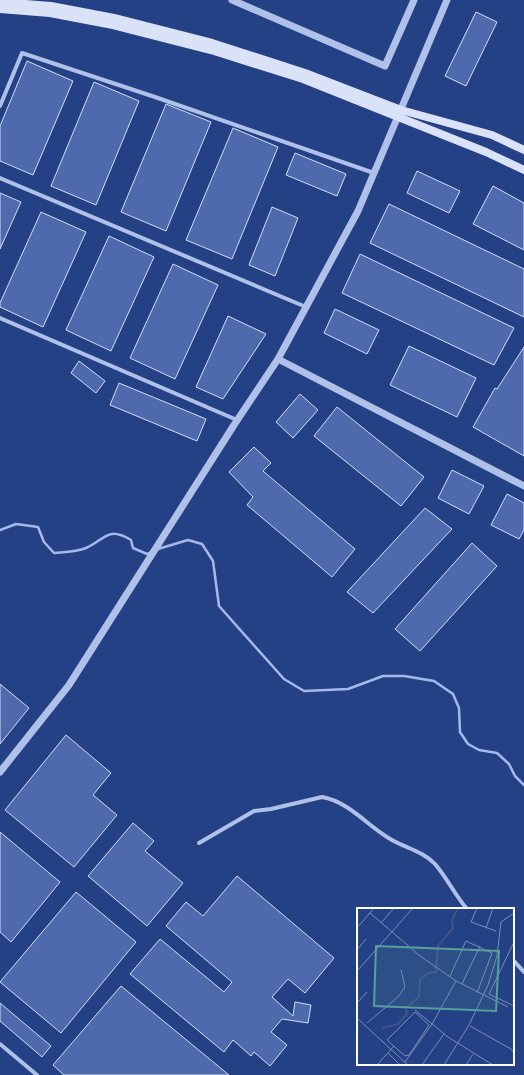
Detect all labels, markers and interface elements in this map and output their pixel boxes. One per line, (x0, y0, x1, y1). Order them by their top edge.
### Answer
inset map (357, 908, 514, 1065)

